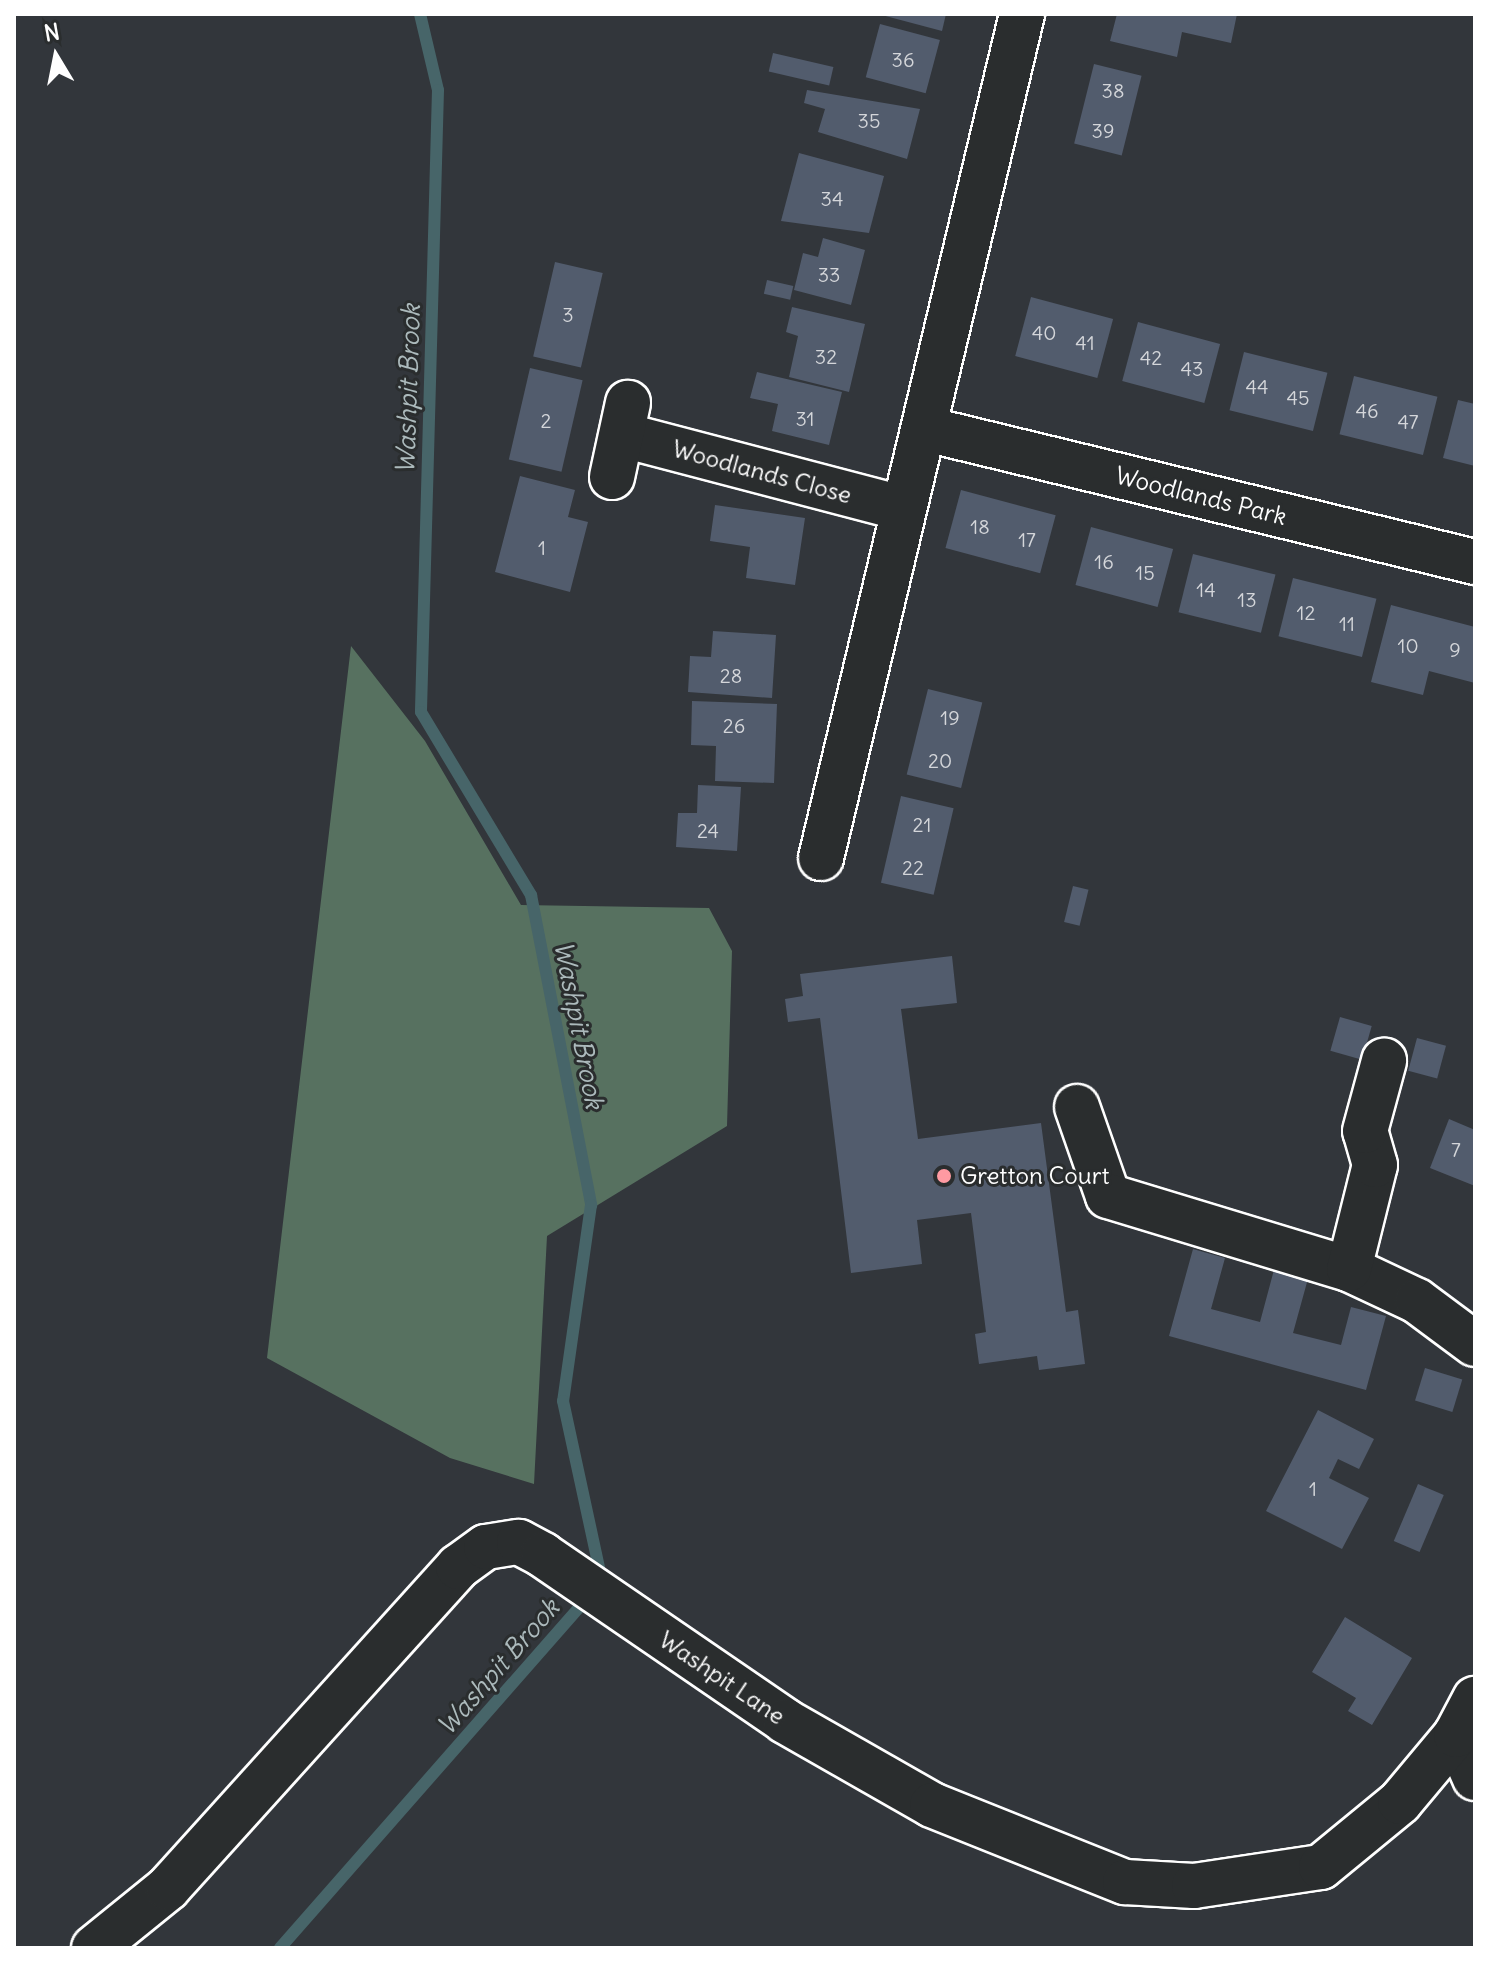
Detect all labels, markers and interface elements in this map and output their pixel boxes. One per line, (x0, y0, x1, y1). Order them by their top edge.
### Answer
north arrow (16, 16, 96, 96)
text: N (42, 17, 62, 47)
house number: 36 (892, 47, 914, 71)
house number: 38 (1102, 78, 1124, 102)
house number: 35 (858, 108, 880, 132)
house number: 39 (1092, 118, 1114, 142)
house number: 34 (821, 186, 843, 210)
house number: 33 (818, 262, 840, 286)
house number: 3 (562, 302, 574, 326)
water label: Washpit Brook (389, 304, 427, 474)
house number: 40 (1032, 320, 1056, 344)
house number: 41 (1075, 330, 1095, 354)
house number: 32 (815, 344, 837, 368)
house number: 42 (1140, 345, 1162, 369)
house number: 43 (1181, 356, 1203, 380)
house number: 44 (1245, 374, 1269, 398)
house number: 45 (1286, 385, 1310, 409)
house number: 46 (1355, 398, 1379, 422)
house number: 31 (795, 406, 815, 430)
house number: 2 (541, 408, 551, 432)
house number: 47 (1397, 409, 1419, 433)
street label: Woodlands Close (669, 434, 855, 510)
street label: Woodlands Park (1112, 461, 1290, 531)
house number: 18 (970, 514, 990, 538)
house number: 17 (1018, 527, 1036, 551)
house number: 1 (538, 535, 546, 559)
house number: 16 (1094, 549, 1114, 573)
house number: 15 (1135, 560, 1155, 584)
house number: 14 (1196, 577, 1216, 601)
house number: 13 (1237, 587, 1257, 611)
house number: 12 (1297, 600, 1315, 624)
house number: 11 (1339, 611, 1355, 635)
house number: 10 (1397, 633, 1419, 657)
house number: 9 (1449, 637, 1461, 661)
house number: 28 (720, 663, 742, 687)
house number: 19 (940, 705, 960, 729)
house number: 26 (723, 713, 745, 737)
house number: 20 (928, 748, 952, 772)
house number: 21 (913, 812, 931, 836)
house number: 24 (697, 818, 719, 842)
house number: 22 (902, 855, 924, 879)
water label: Washpit Brook (547, 939, 611, 1111)
house number: 7 (1451, 1137, 1461, 1161)
place label: Gretton Court (960, 1162, 1110, 1190)
marker: Gretton Court (935, 1167, 953, 1185)
house number: 1 (1309, 1476, 1317, 1500)
water label: Washpit Brook (430, 1593, 566, 1741)
street label: Washpit Lane (654, 1625, 790, 1731)

